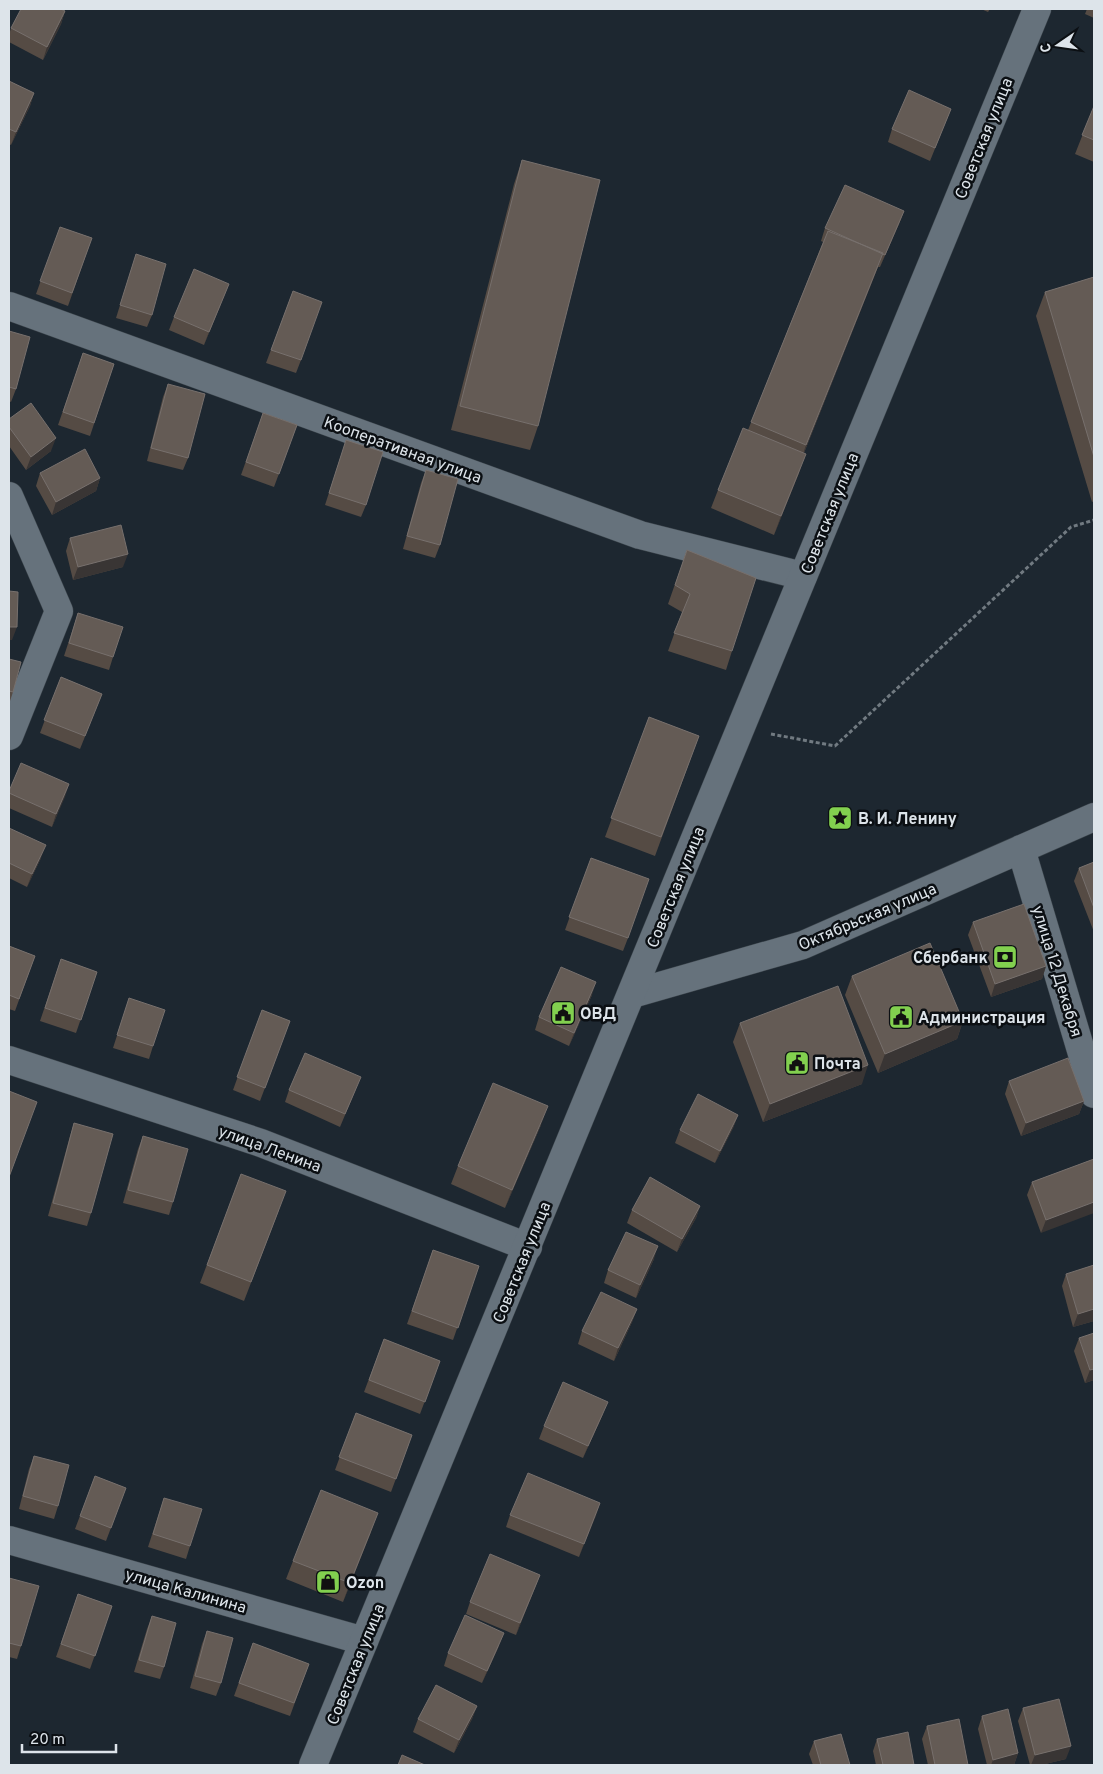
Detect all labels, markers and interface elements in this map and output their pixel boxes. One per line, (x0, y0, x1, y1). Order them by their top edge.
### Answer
north arrow (1033, 20, 1083, 70)
text: С (1037, 41, 1056, 54)
street label: Советская улица (951, 75, 1018, 202)
street label: Кооперативная улица (321, 413, 484, 489)
street label: Советская улица (797, 450, 864, 577)
place icon: В. И. Ленину (827, 805, 853, 831)
place label: В. И. Ленину (858, 810, 957, 830)
street label: Советская улица (643, 824, 710, 951)
street label: Октябрьская улица (796, 880, 940, 956)
street label: улица 12 Декабря (1027, 903, 1086, 1040)
bank icon: Сбербанк (992, 944, 1018, 970)
place label: Сбербанк (913, 949, 988, 969)
public building icon: ОВД (550, 1000, 576, 1026)
public building icon: Администрация (888, 1004, 914, 1030)
place label: ОВД (580, 1005, 617, 1025)
place label: Администрация (918, 1009, 1046, 1029)
public building icon: Почта (784, 1050, 810, 1076)
place label: Почта (814, 1055, 861, 1075)
street label: улица Ленина (215, 1122, 323, 1178)
street label: Советская улица (489, 1199, 556, 1326)
street label: улица Калинина (123, 1565, 248, 1619)
shop icon: Ozon (315, 1569, 341, 1595)
place label: Ozon (346, 1574, 384, 1594)
street label: Советская улица (323, 1601, 390, 1728)
scale bar (22, 1722, 116, 1754)
text: 20 m (30, 1731, 65, 1750)

